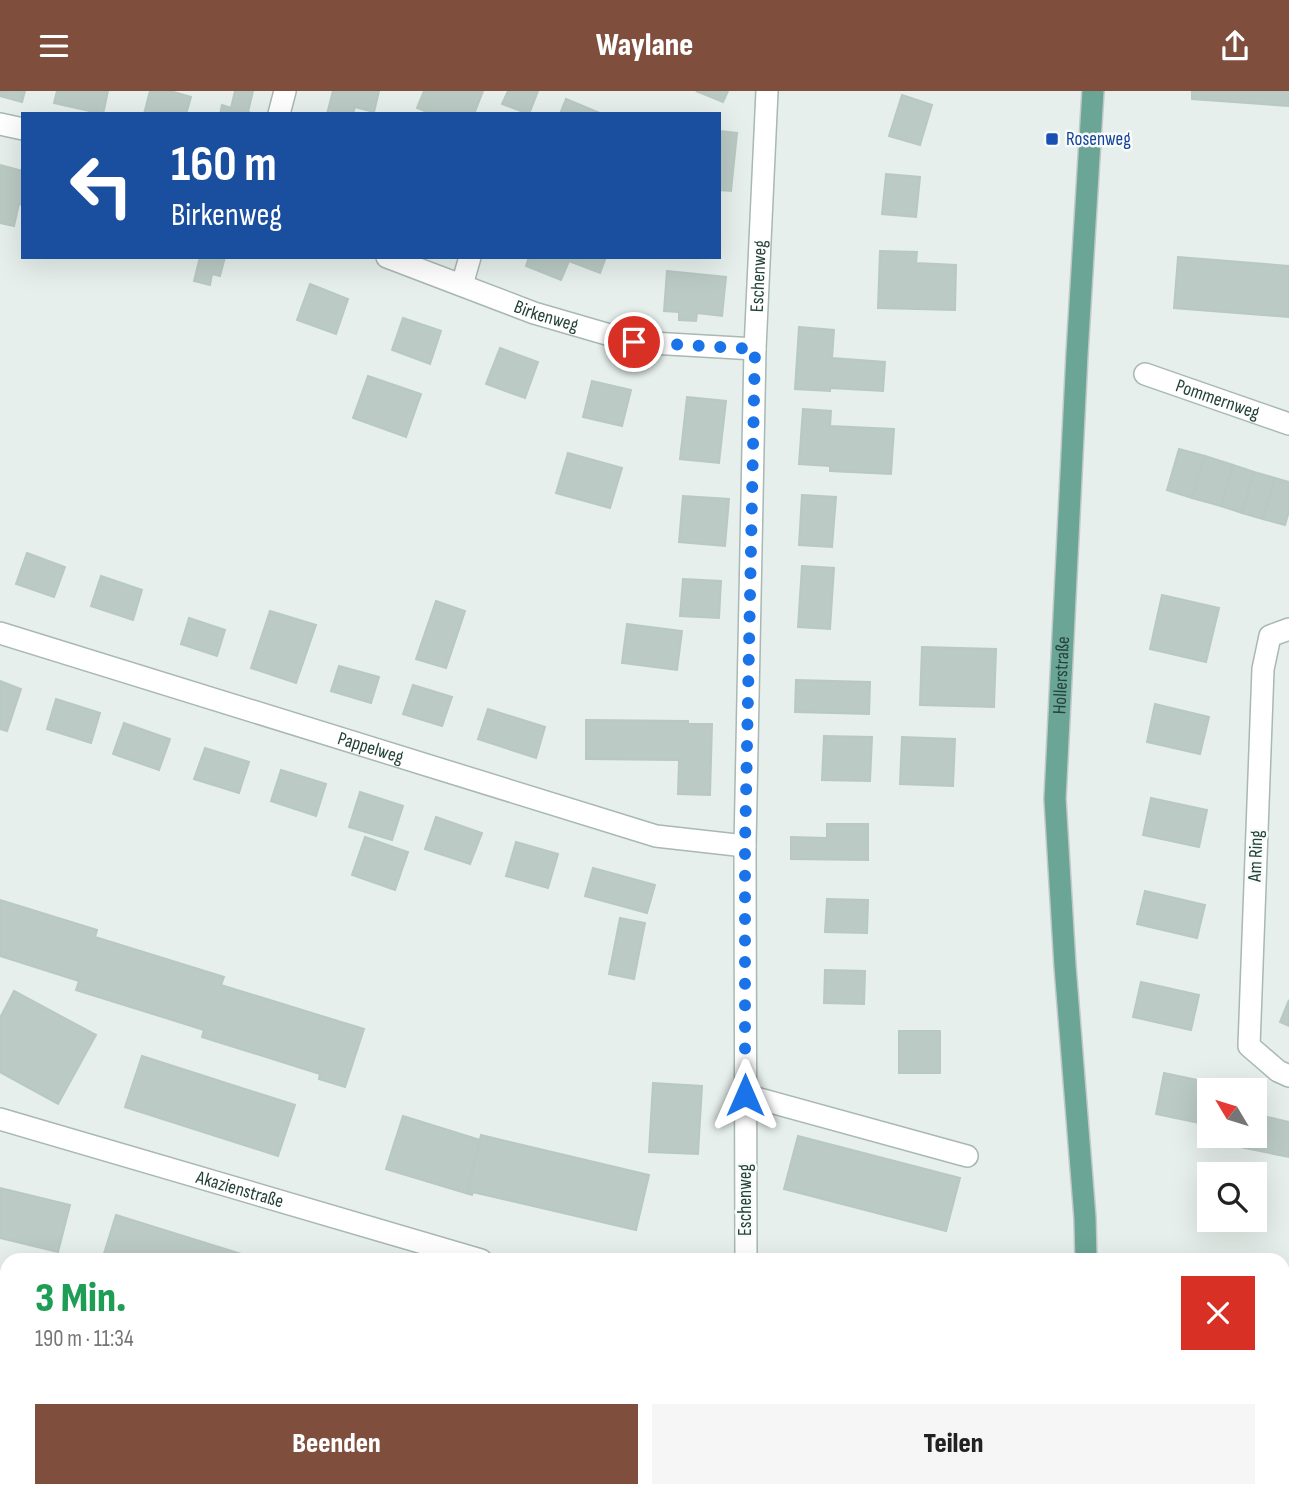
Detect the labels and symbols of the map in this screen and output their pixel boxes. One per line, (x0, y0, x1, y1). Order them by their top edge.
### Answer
place label: Rosenweg (1066, 128, 1131, 151)
marker: Rosenweg (1044, 131, 1060, 147)
street label: Eschenweg (745, 239, 772, 313)
street label: Birkenweg (511, 295, 582, 337)
pin (604, 312, 664, 372)
street label: Pommernweg (1173, 374, 1263, 425)
street label: Hollerstraße (1048, 636, 1075, 715)
street label: Pappelweg (335, 727, 407, 769)
street label: Am Ring (1244, 829, 1268, 883)
position arrow (708, 1058, 782, 1132)
north arrow (1197, 1078, 1267, 1148)
street label: Eschenweg (734, 1164, 757, 1236)
street label: Akazienstraße (193, 1165, 286, 1213)

